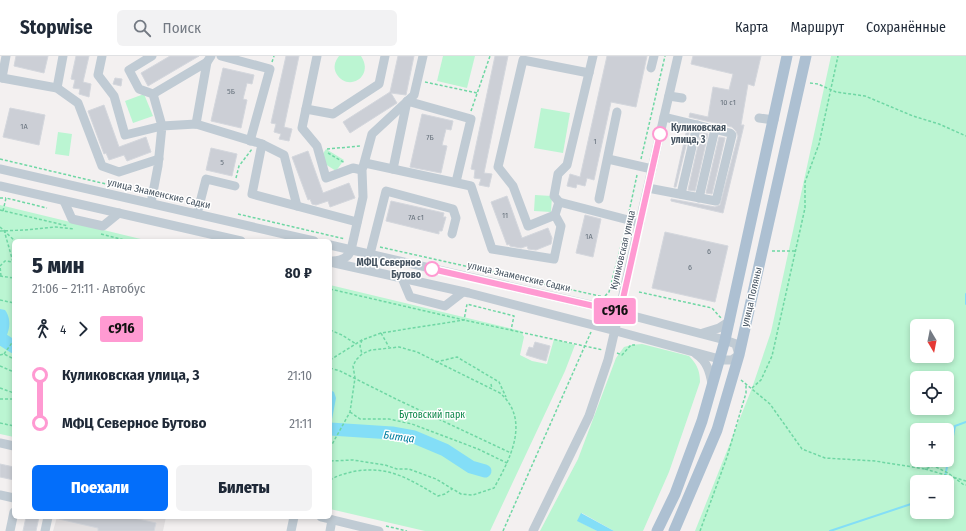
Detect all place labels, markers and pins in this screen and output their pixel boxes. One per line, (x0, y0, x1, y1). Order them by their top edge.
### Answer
place label: Куликовская улица, 3 (670, 122, 726, 146)
marker: Куликовская улица, 3 (652, 126, 668, 142)
place label: МФЦ Северное Бутово (357, 257, 422, 281)
marker: МФЦ Северное Бутово (424, 261, 440, 277)

